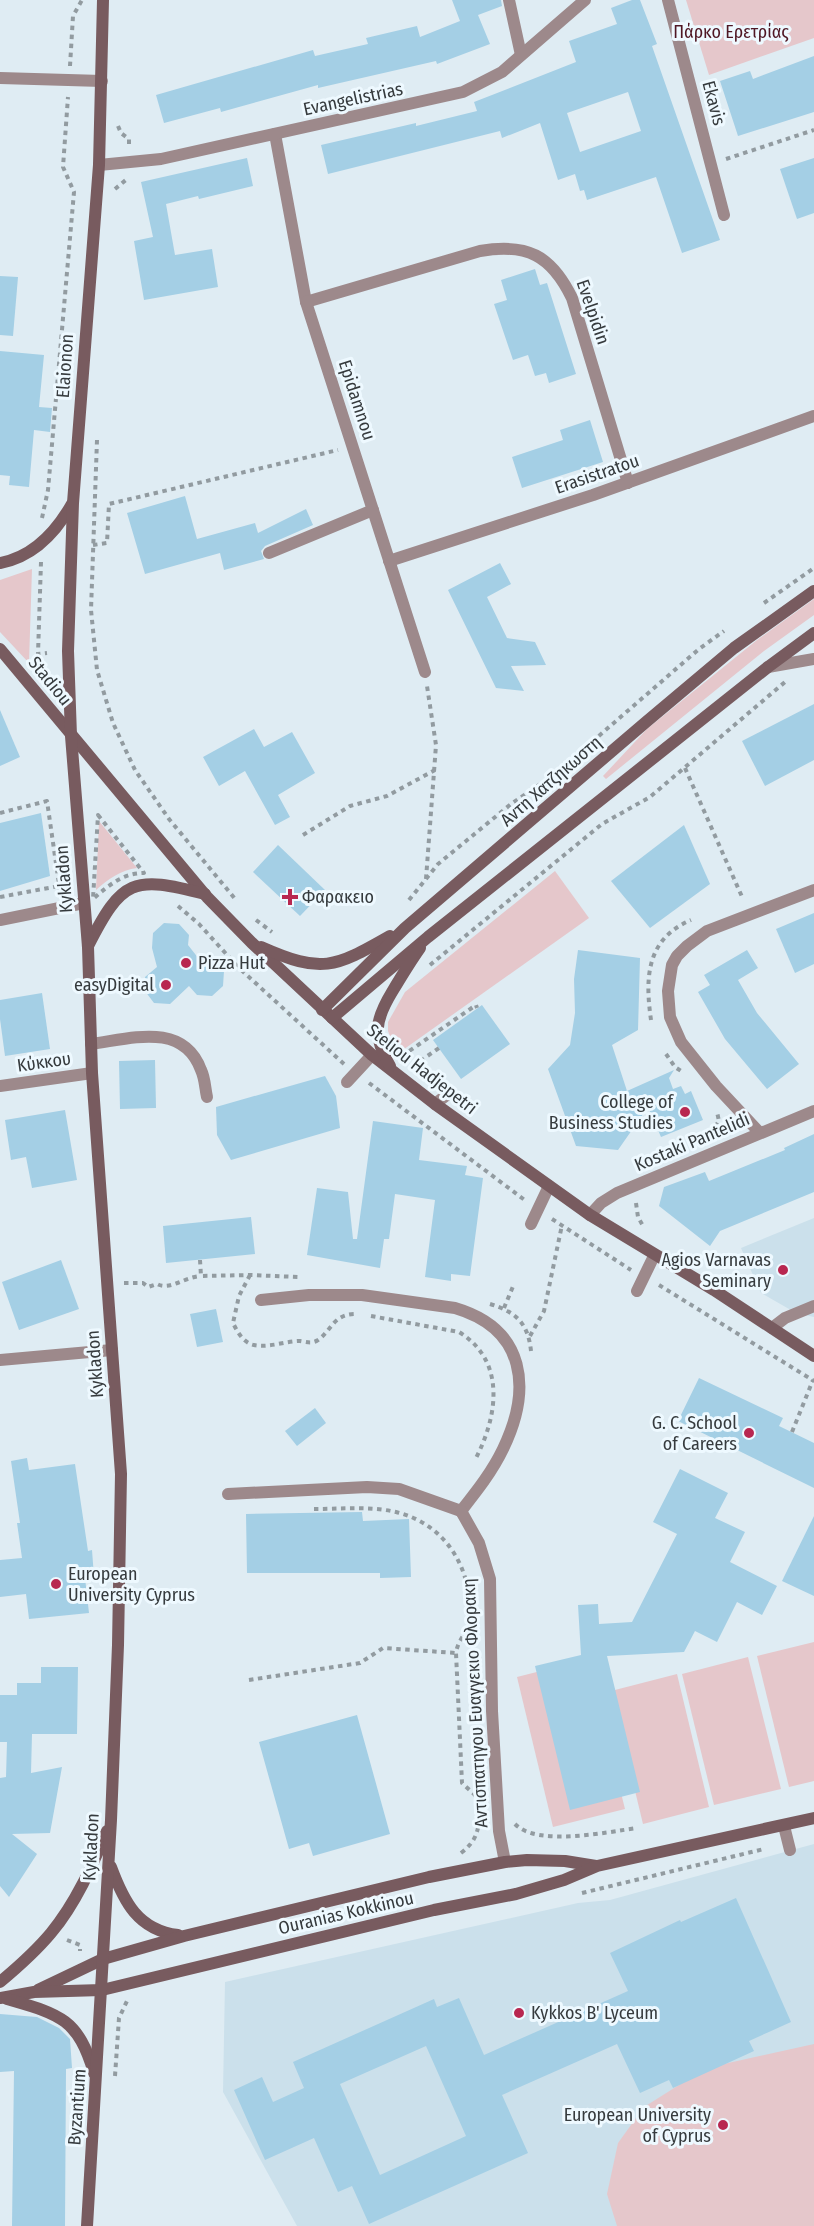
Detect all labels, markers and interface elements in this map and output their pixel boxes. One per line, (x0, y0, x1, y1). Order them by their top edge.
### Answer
park label: Πάρκο Ερετρίας (673, 21, 789, 43)
street label: Evangelistrias (301, 78, 405, 120)
street label: Ekavis (698, 78, 731, 128)
street label: Evelpidin (572, 277, 614, 347)
street label: Elaionon (52, 333, 78, 399)
street label: Epidamnou (334, 357, 380, 443)
street label: Erasistratou (552, 449, 642, 499)
street label: Stadiou (24, 652, 76, 710)
street label: Αντη Χατζηκωστη (496, 731, 606, 831)
street label: Kykladon (51, 844, 77, 914)
place label: Φαρακειο (302, 886, 374, 908)
marker: Φαρακειο (283, 890, 297, 904)
place label: Pizza Hut (198, 952, 265, 974)
marker: Pizza Hut (179, 956, 193, 970)
place label: easyDigital (74, 974, 154, 996)
marker: easyDigital (159, 978, 173, 992)
street label: Steliou Hadjepetri (363, 1019, 481, 1119)
street label: Κύκκου (16, 1047, 72, 1077)
place label: College of Business Studies (549, 1091, 674, 1134)
marker: College of Business Studies (678, 1105, 692, 1119)
street label: Kostaki Pantelidi (631, 1108, 753, 1176)
place label: Agios Varnavas Seminary (661, 1249, 771, 1292)
marker: Agios Varnavas Seminary (776, 1263, 790, 1277)
street label: Kykladon (82, 1329, 108, 1399)
place label: G. C. School of Careers (652, 1412, 737, 1455)
marker: G. C. School of Careers (742, 1426, 756, 1440)
place label: European University Cyprus (68, 1563, 195, 1606)
marker: European University Cyprus (49, 1577, 63, 1591)
street label: Αντισπατηγου Ευαγγεκιο Φλορακη (457, 1578, 493, 1828)
street label: Kykladon (78, 1813, 104, 1881)
street label: Ouranias Kokkinou (276, 1887, 416, 1939)
place label: Kykkos B' Lyceum (531, 2002, 658, 2024)
marker: Kykkos B' Lyceum (512, 2006, 526, 2020)
street label: Byzantium (63, 2068, 91, 2146)
place label: European University of Cyprus (564, 2104, 711, 2147)
marker: European University of Cyprus (716, 2118, 730, 2132)

